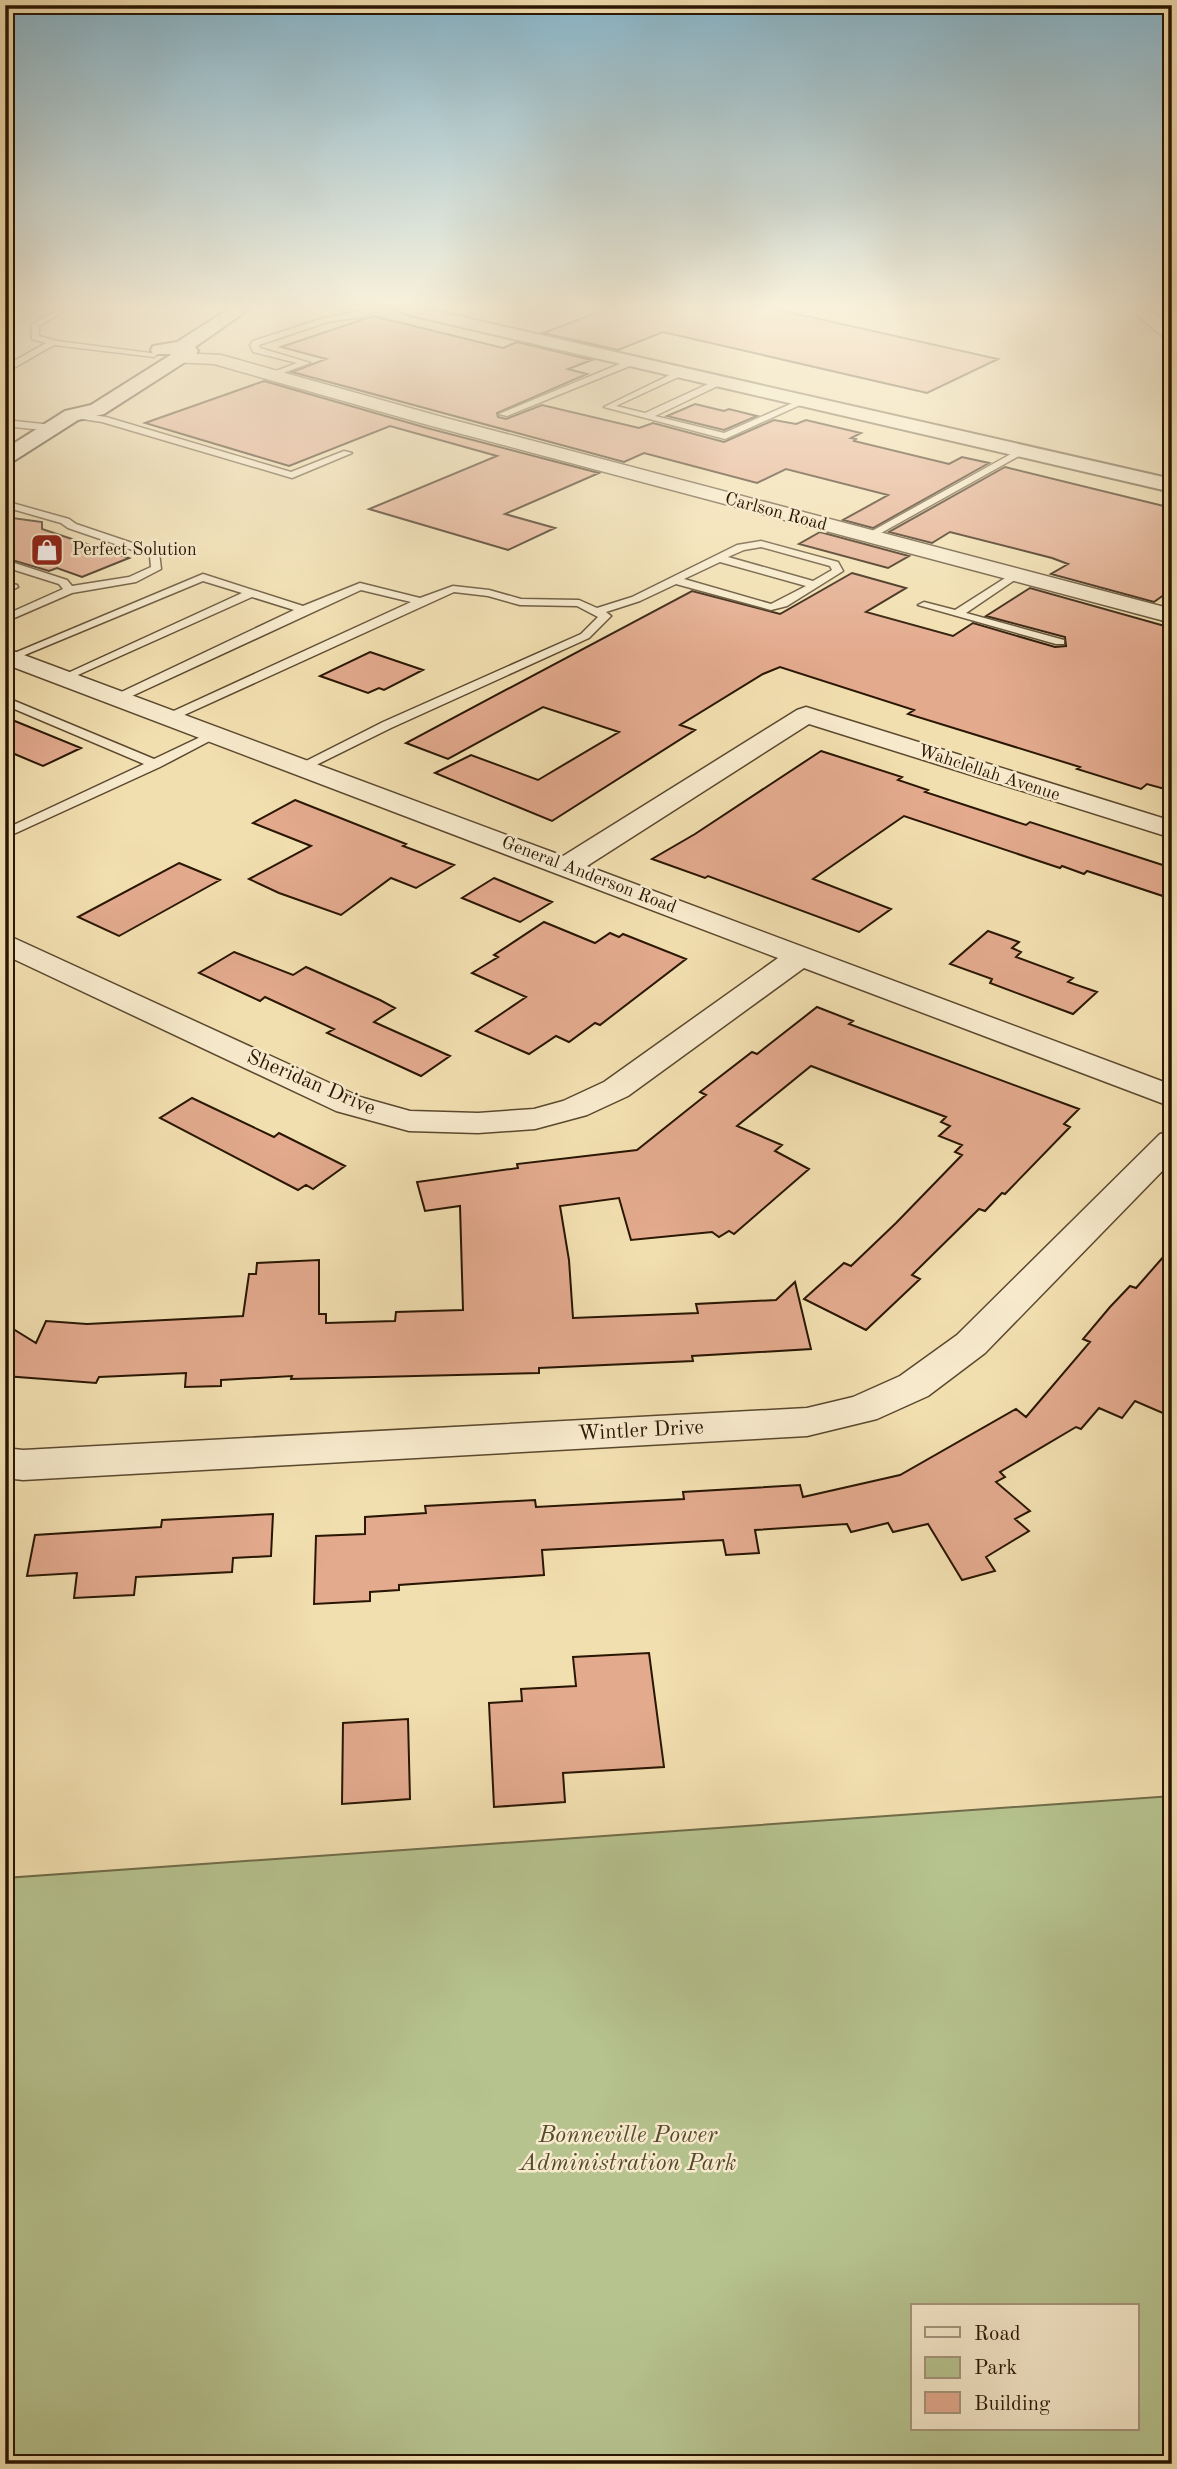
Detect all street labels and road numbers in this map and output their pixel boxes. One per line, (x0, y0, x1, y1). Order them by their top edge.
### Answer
street label: Carlson Road (723, 490, 829, 534)
street label: Wahclellah Avenue (916, 742, 1062, 804)
street label: General Anderson Road (499, 833, 679, 917)
street label: Sheridan Drive (244, 1046, 378, 1120)
street label: Wintler Drive (577, 1417, 705, 1445)

